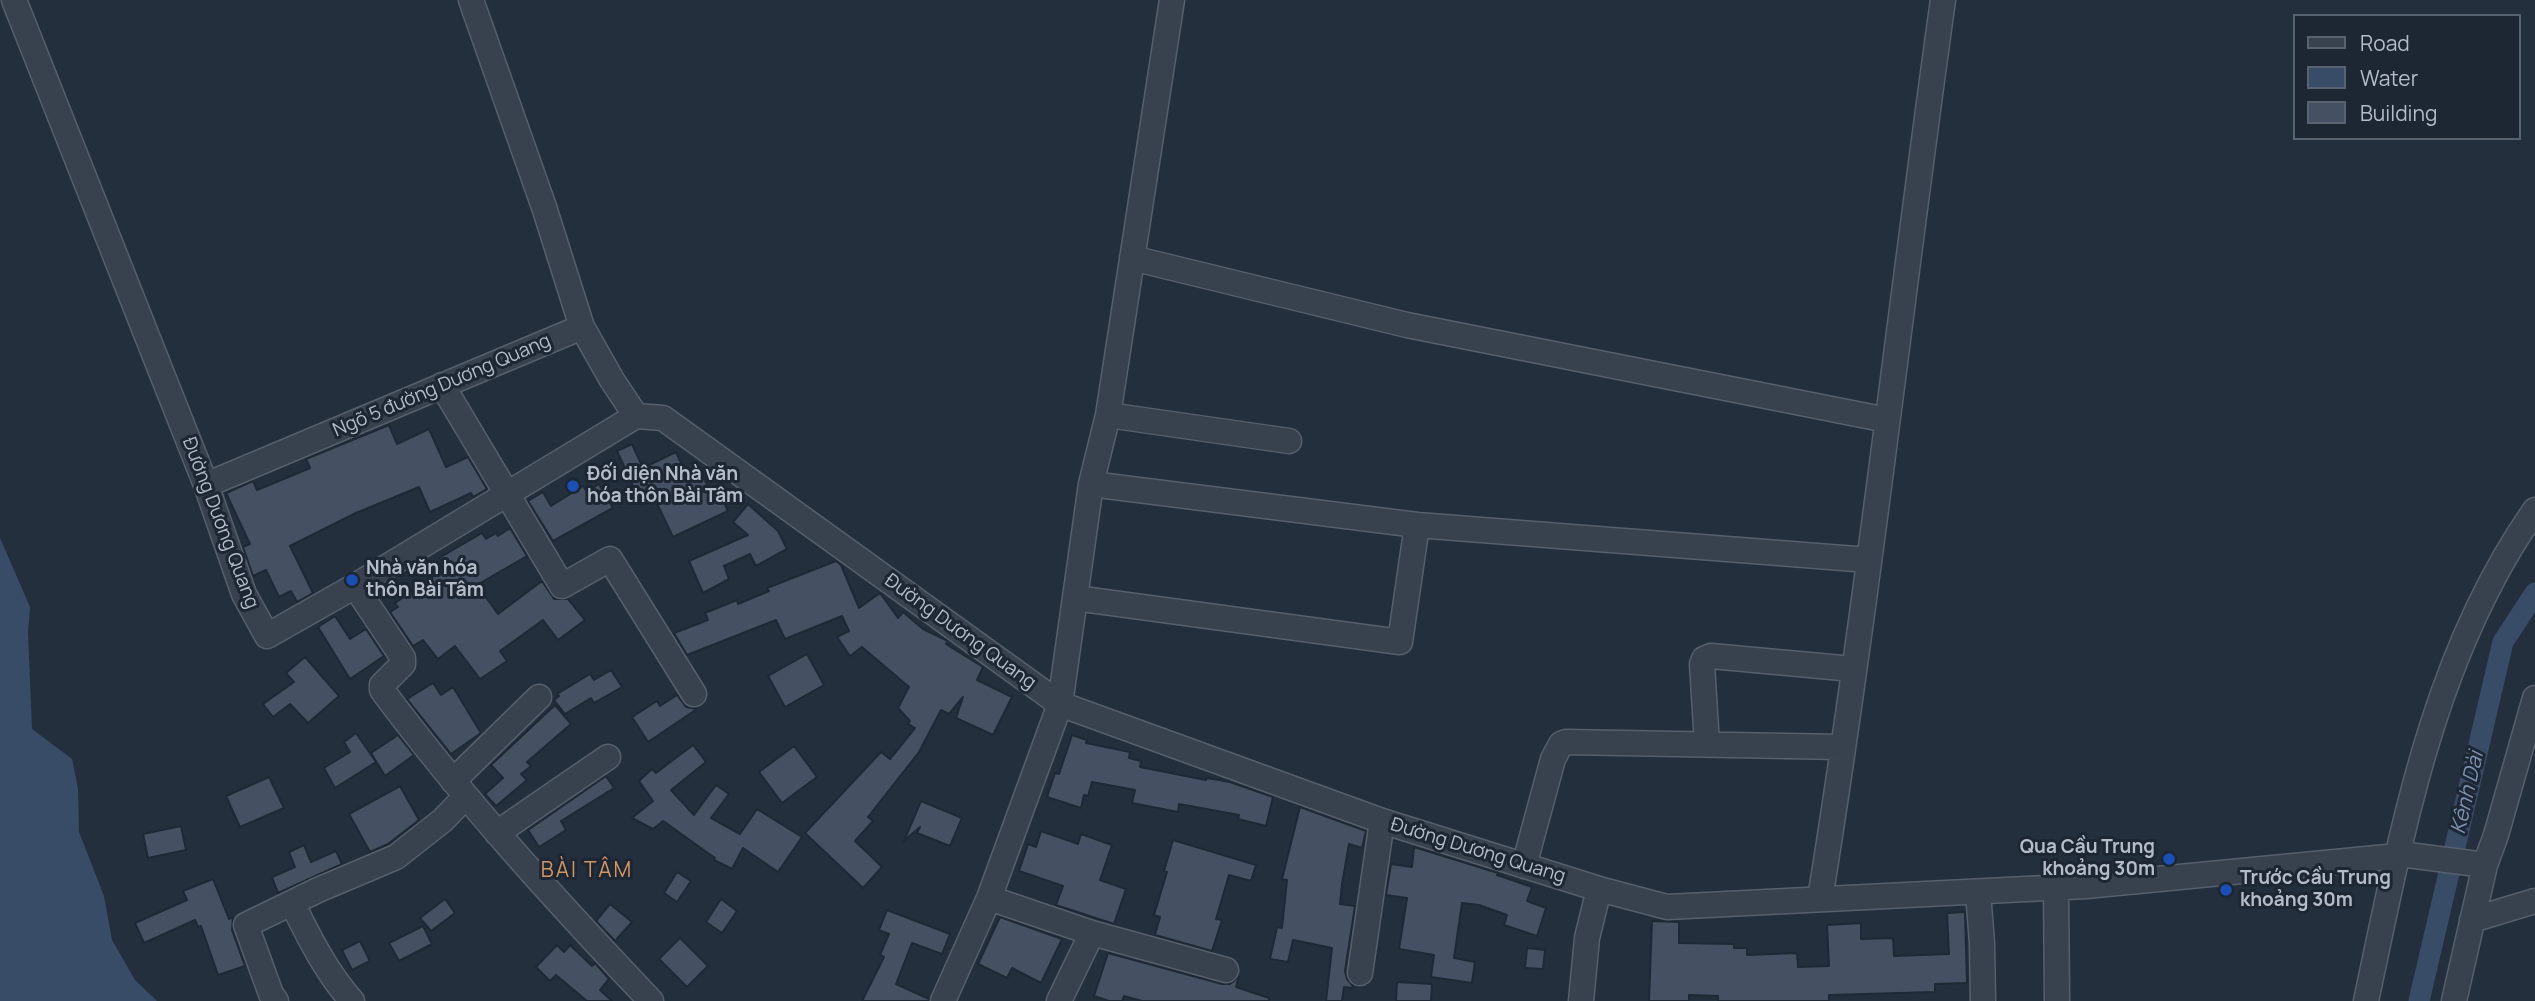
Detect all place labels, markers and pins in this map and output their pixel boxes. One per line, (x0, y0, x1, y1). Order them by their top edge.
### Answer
place label: Đối diện Nhà văn hóa thôn Bài Tâm (587, 464, 743, 508)
marker: Đối diện Nhà văn hóa thôn Bài Tâm (565, 478, 581, 494)
place label: Nhà văn hóa thôn Bài Tâm (366, 558, 484, 602)
marker: Nhà văn hóa thôn Bài Tâm (344, 572, 360, 588)
place label: Qua Cầu Trung khoảng 30m (2020, 837, 2155, 881)
marker: Qua Cầu Trung khoảng 30m (2161, 851, 2177, 867)
place label: Trước Cầu Trung khoảng 30m (2240, 868, 2391, 912)
marker: Trước Cầu Trung khoảng 30m (2218, 882, 2234, 898)

